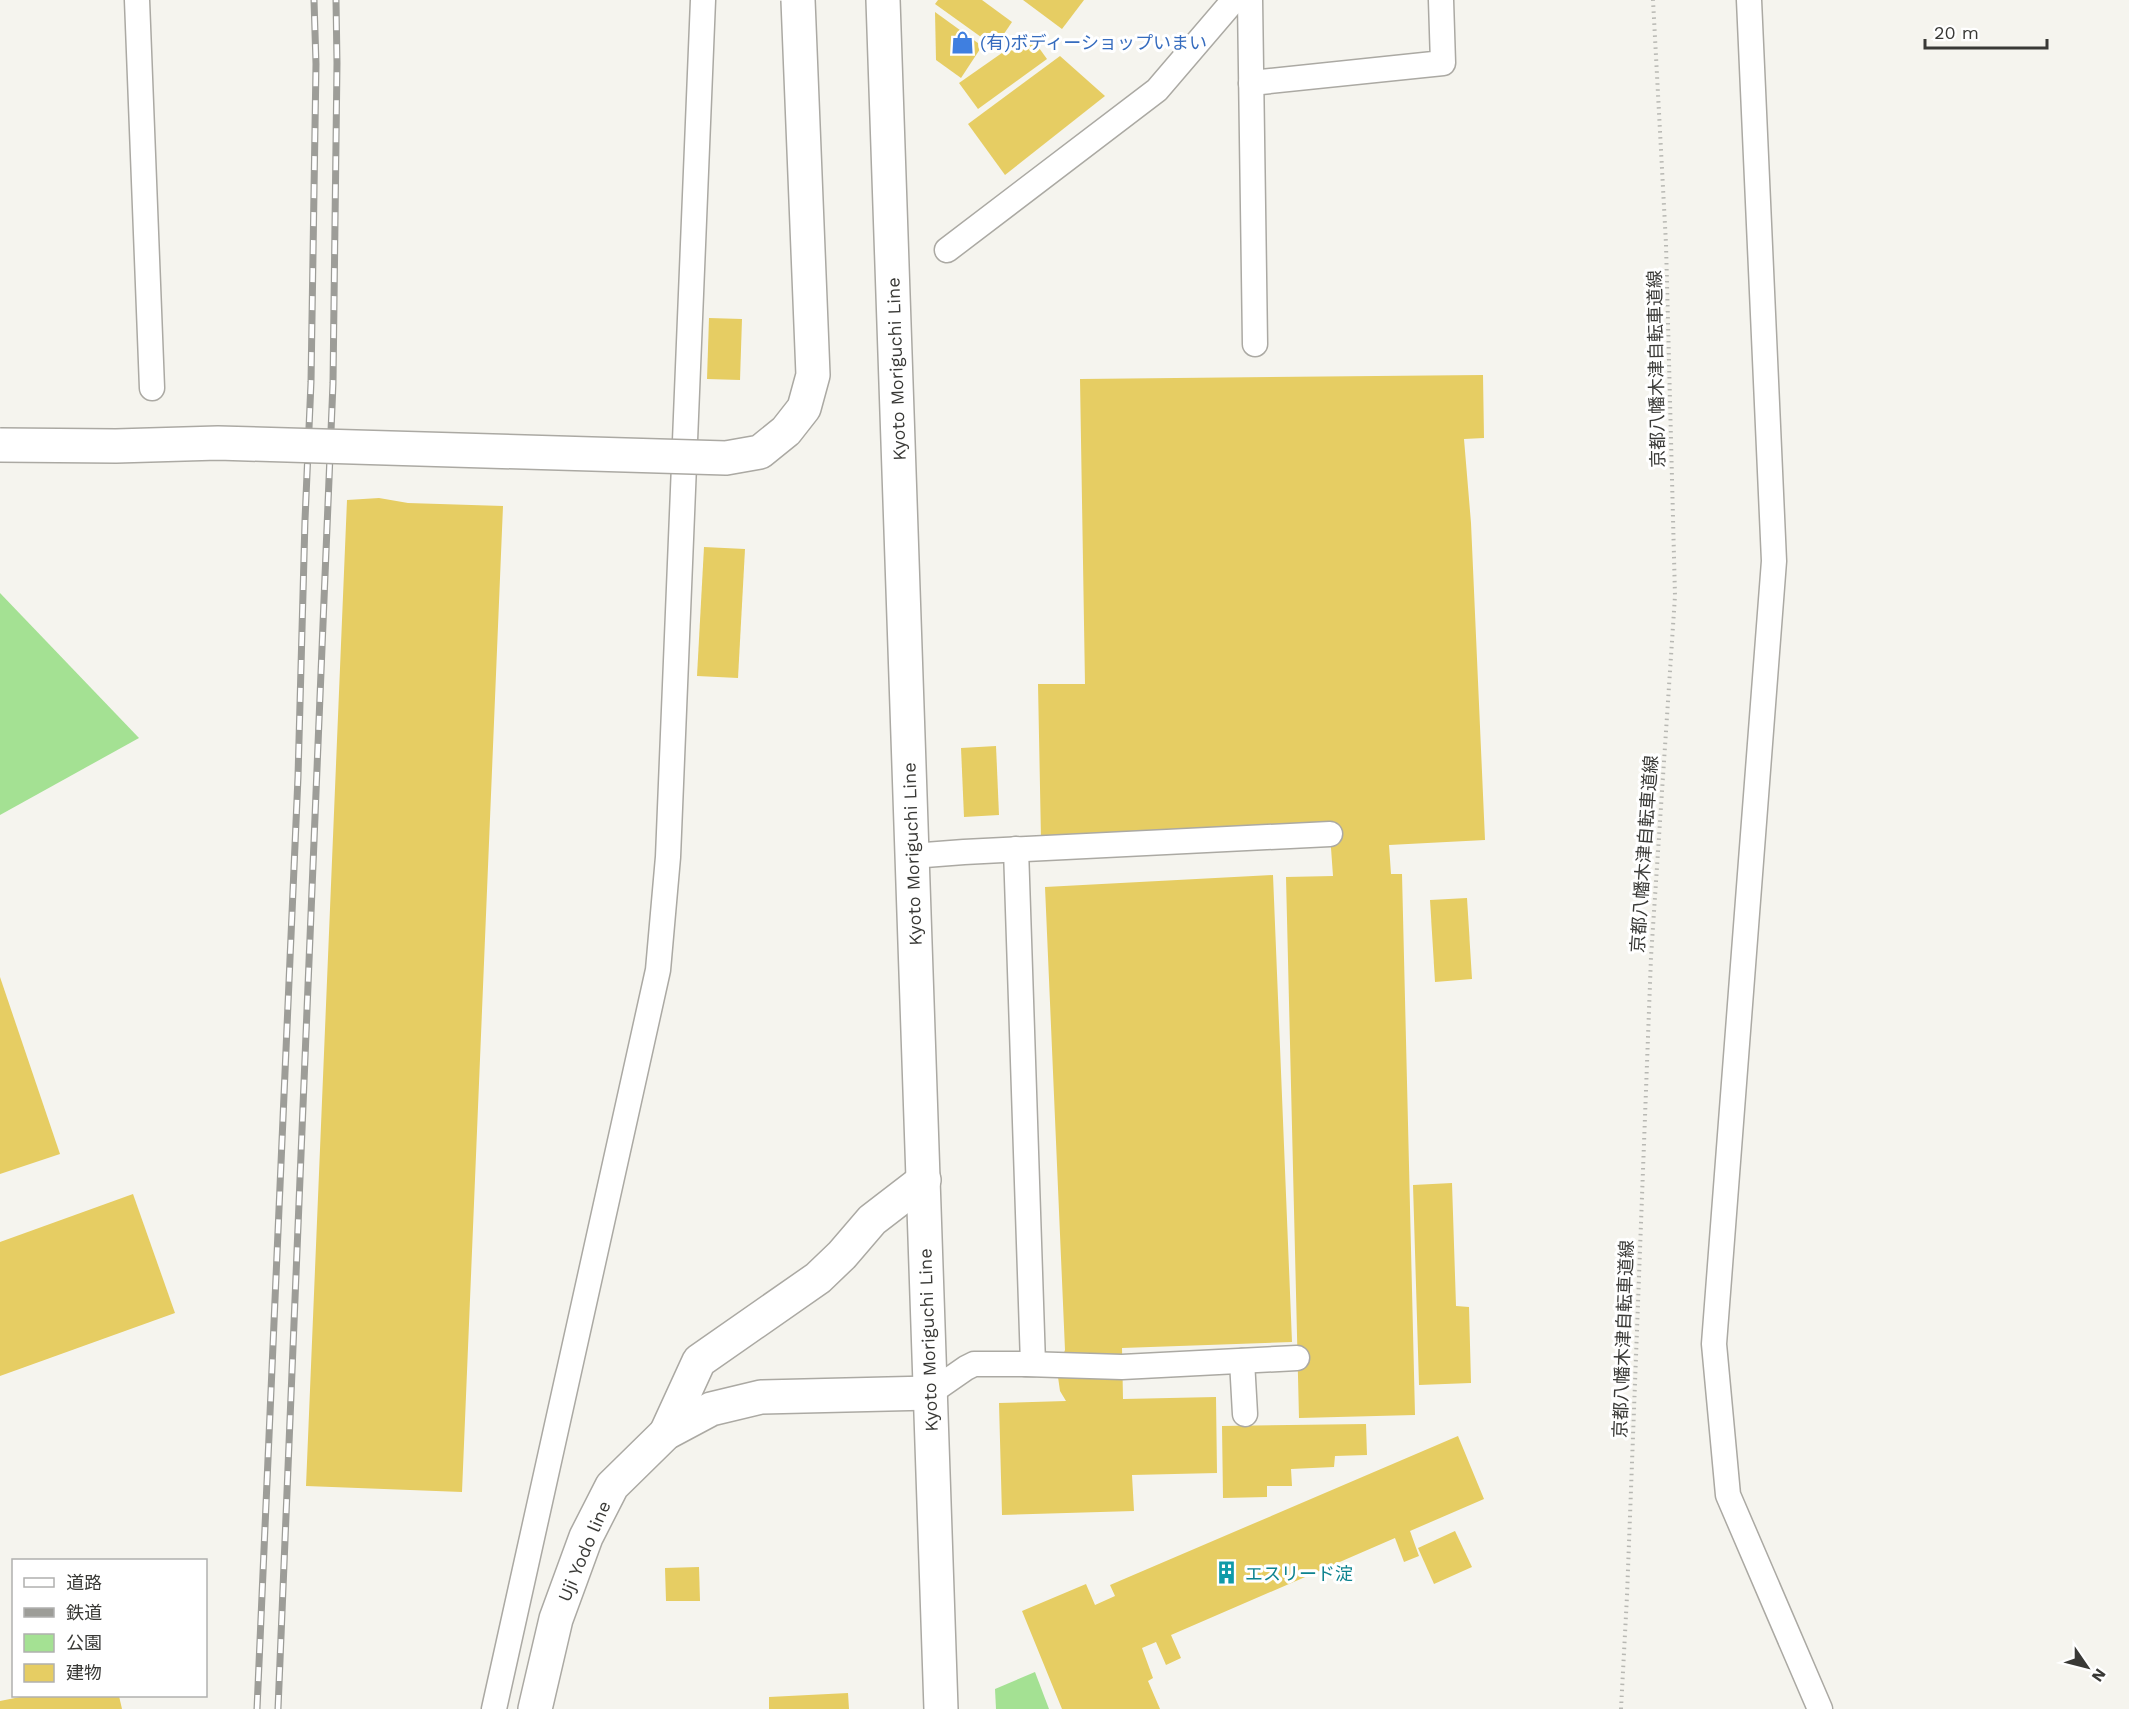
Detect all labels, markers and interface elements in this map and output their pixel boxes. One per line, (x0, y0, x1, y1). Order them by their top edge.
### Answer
scale bar (1925, 12, 2046, 50)
text: 20 m (1934, 22, 1979, 43)
shop icon: (有)ボディーショップいまい (949, 29, 975, 55)
place label: (有)ボディーショップいまい (980, 32, 1207, 53)
street label: 京都八幡木津自転車道線 (1644, 270, 1668, 468)
street label: Kyoto Moriguchi Line (882, 277, 910, 461)
street label: 京都八幡木津自転車道線 (1627, 755, 1661, 953)
street label: Kyoto Moriguchi Line (898, 762, 926, 946)
street label: 京都八幡木津自転車道線 (1609, 1240, 1637, 1438)
street label: Kyoto Moriguchi Line (914, 1248, 942, 1432)
street label: Uji Yodo line (553, 1497, 615, 1605)
legend (12, 1559, 207, 1697)
building icon: エスリード淀 (1214, 1560, 1240, 1586)
place label: エスリード淀 (1245, 1563, 1353, 1584)
text: 道路 (66, 1572, 102, 1593)
text: 鉄道 (66, 1602, 102, 1623)
text: 公園 (66, 1632, 102, 1653)
north arrow (2057, 1637, 2117, 1697)
text: 建物 (66, 1662, 102, 1683)
text: N (2088, 1665, 2110, 1686)

